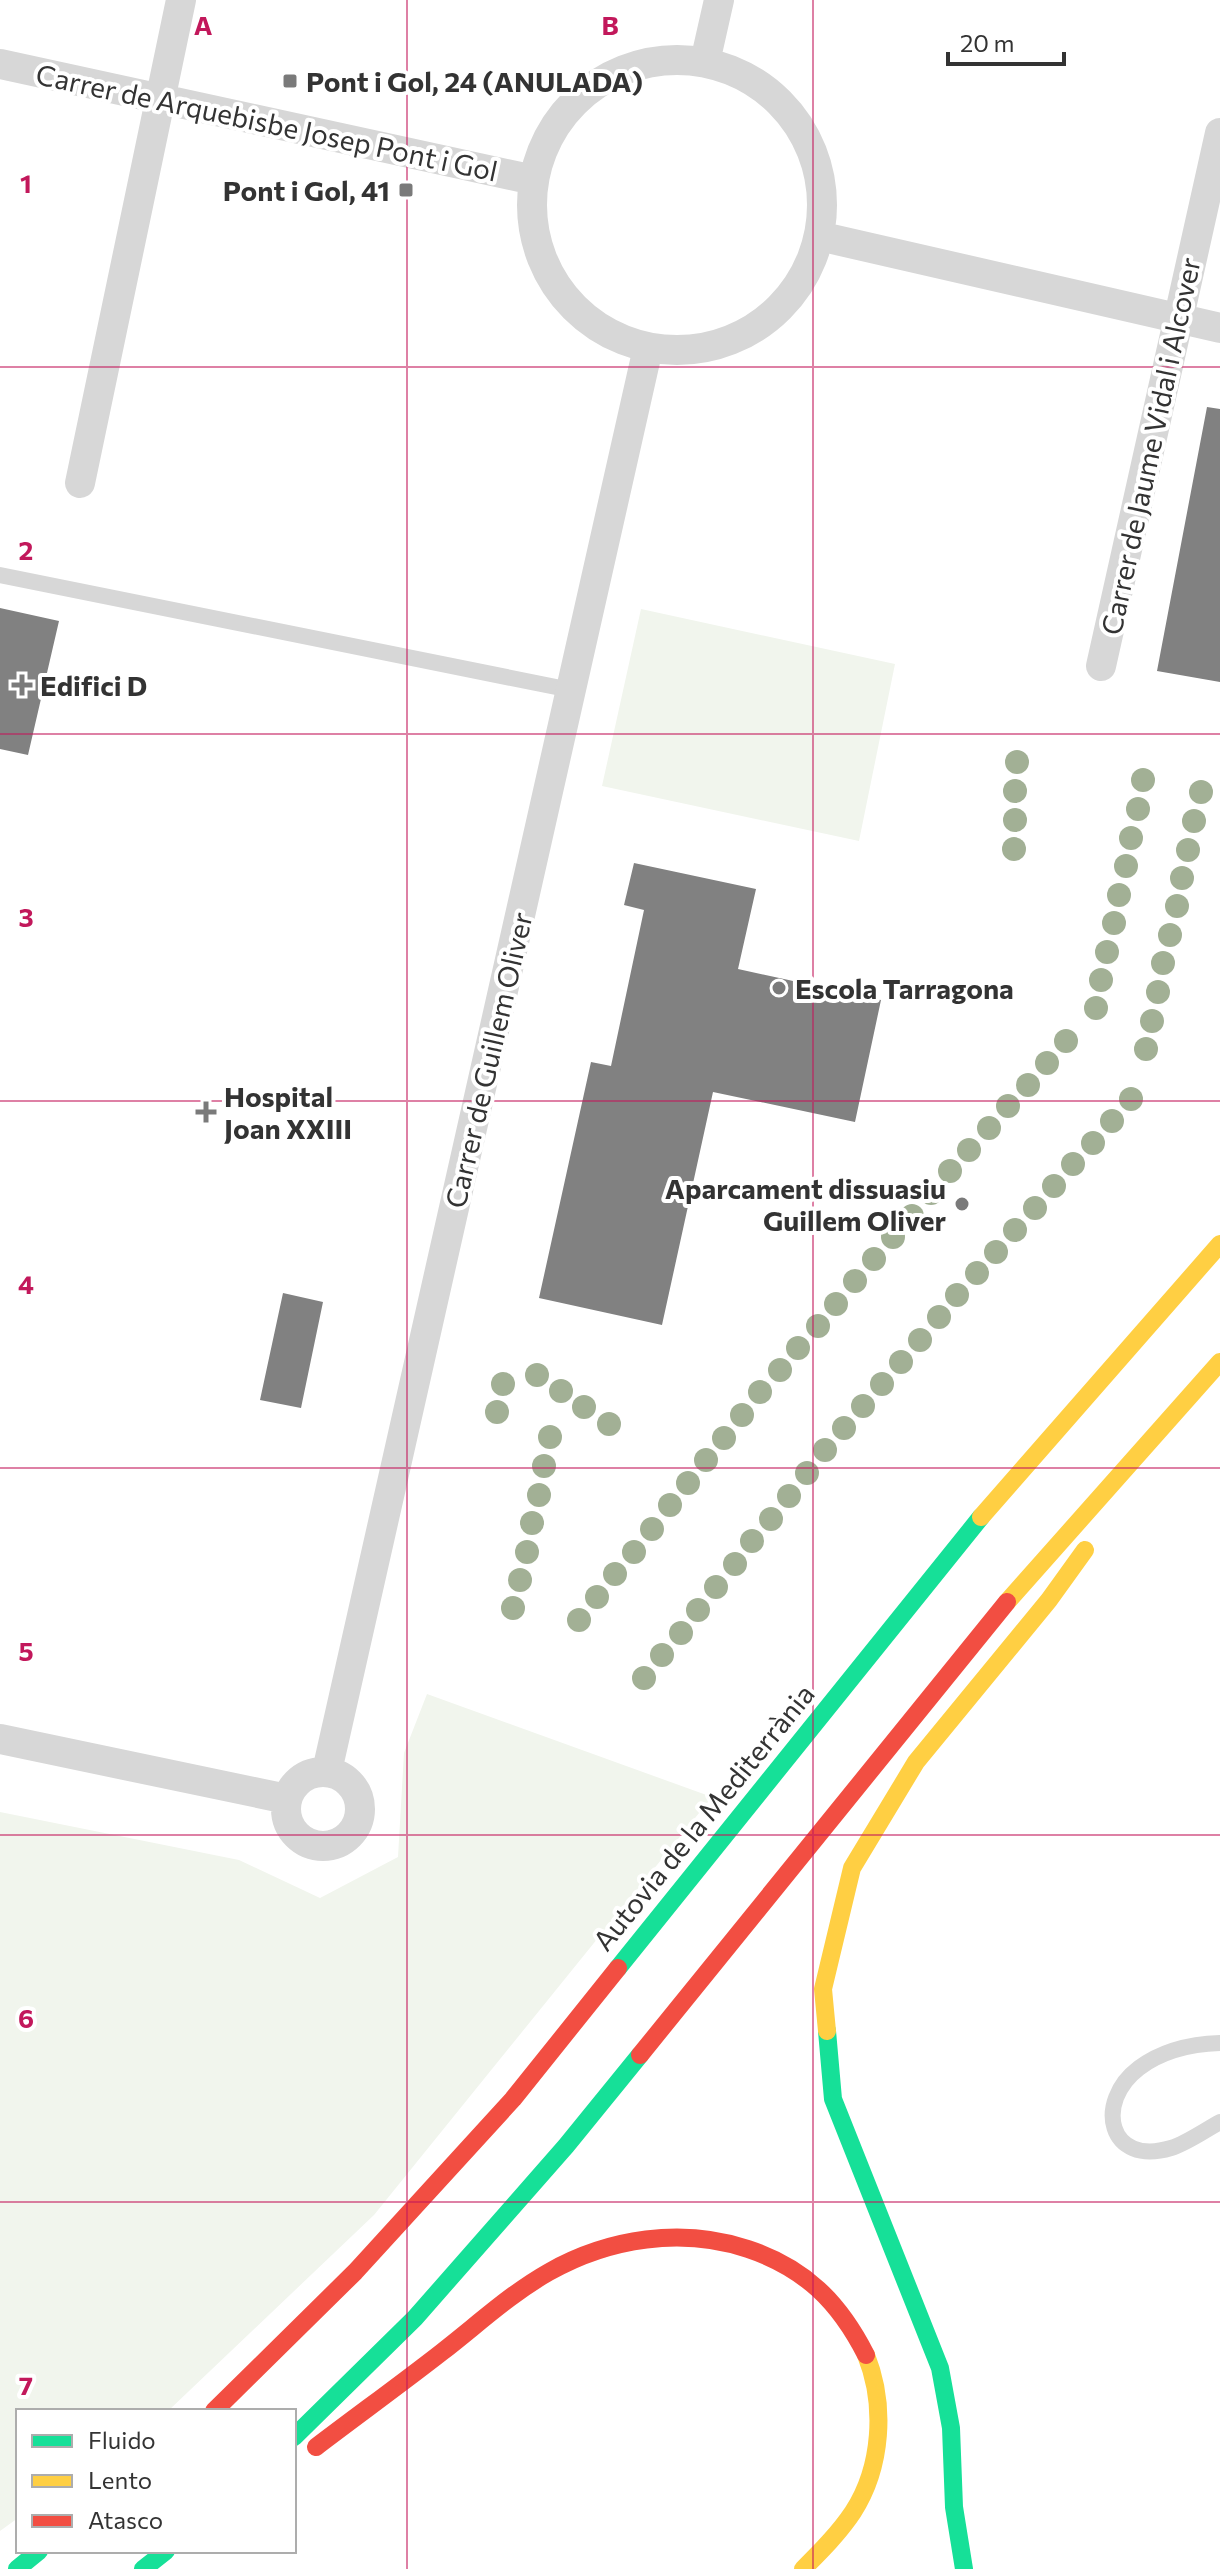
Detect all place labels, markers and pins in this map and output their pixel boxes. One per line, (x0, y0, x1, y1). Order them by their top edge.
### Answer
place label: Pont i Gol, 24 (ANULADA) (306, 64, 643, 98)
marker: Pont i Gol, 24 (ANULADA) (281, 72, 299, 90)
place label: Pont i Gol, 41 (223, 173, 390, 207)
marker: Pont i Gol, 41 (397, 181, 415, 199)
place label: Edifici D (40, 668, 147, 702)
marker: Edifici D (11, 674, 33, 696)
place label: Escola Tarragona (795, 971, 1014, 1005)
marker: Escola Tarragona (770, 979, 788, 997)
place label: Hospital Joan XXIII (224, 1079, 352, 1145)
marker: Hospital Joan XXIII (195, 1101, 217, 1123)
place label: Aparcament dissuasiu Guillem Oliver (665, 1171, 946, 1237)
marker: Aparcament dissuasiu Guillem Oliver (953, 1195, 971, 1213)

